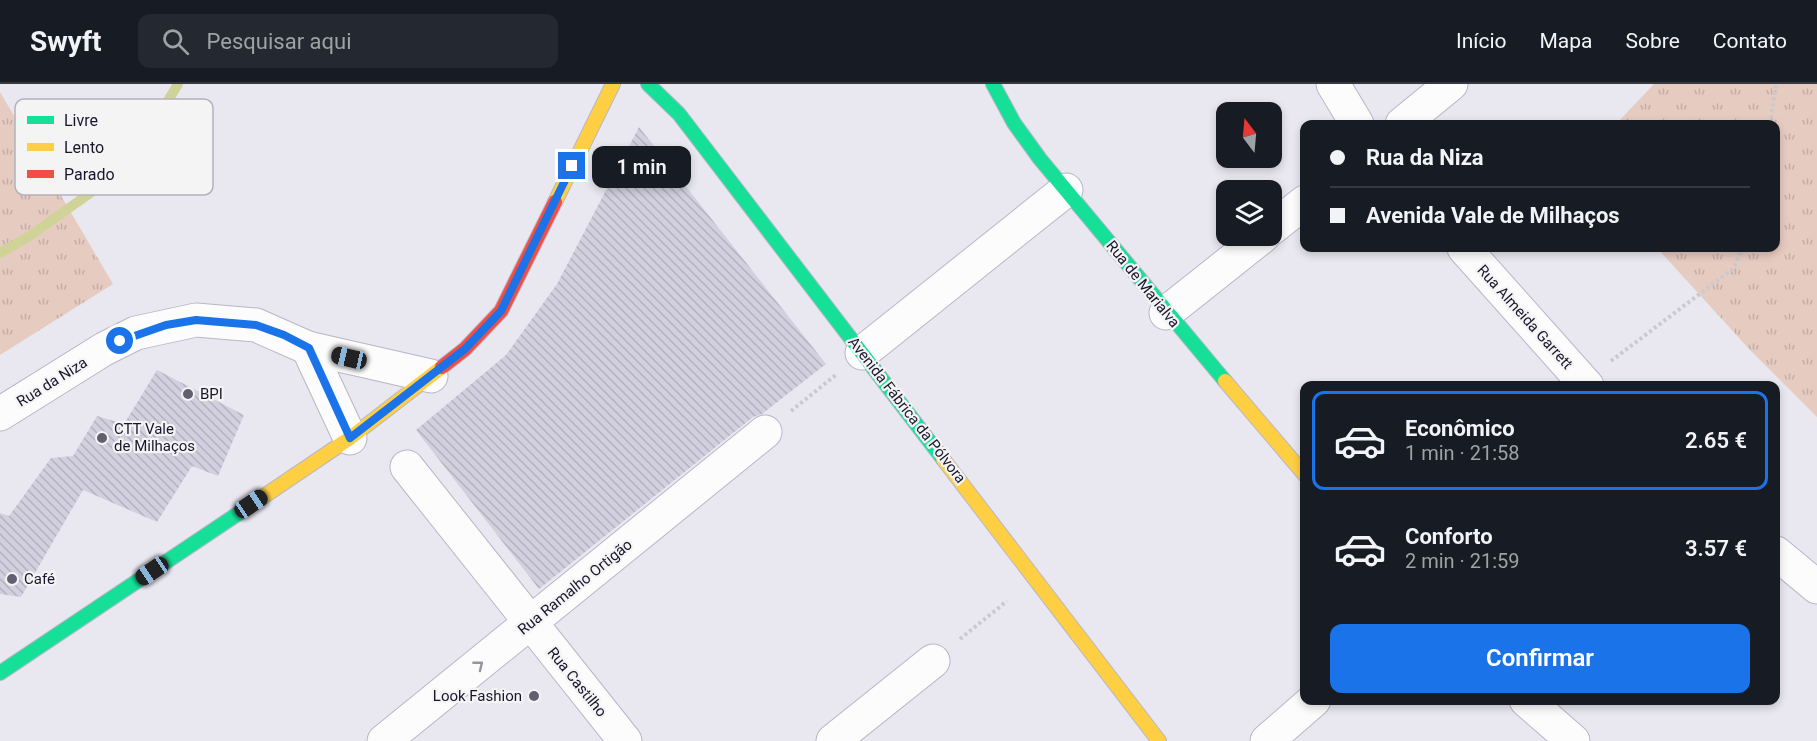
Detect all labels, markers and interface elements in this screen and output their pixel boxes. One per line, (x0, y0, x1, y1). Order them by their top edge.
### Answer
search box (138, 14, 558, 68)
text: Swyft (30, 25, 102, 58)
icon: search (159, 25, 192, 58)
text: Pesquisar aqui (207, 29, 352, 54)
text: Início (1456, 29, 1507, 53)
text: Mapa (1540, 29, 1593, 53)
text: Sobre (1626, 29, 1680, 53)
text: Contato (1713, 29, 1787, 53)
legend (15, 99, 213, 195)
north arrow (1216, 102, 1282, 168)
map controls (1216, 102, 1282, 246)
text: Livre (64, 111, 98, 130)
text: Lento (64, 138, 104, 157)
callout: 1 min (593, 145, 692, 187)
text: Rua da Niza (1366, 145, 1484, 170)
route end (558, 152, 585, 179)
text: 1 min (616, 155, 667, 179)
text: Parado (64, 165, 115, 184)
button: layers (1216, 180, 1282, 246)
text: Avenida Vale de Milhaços (1366, 203, 1620, 228)
street label: Rua de Marialva (1102, 237, 1184, 331)
street label: Rua Almeida Garrett (1473, 261, 1577, 373)
route start (106, 327, 133, 354)
street label: Avenida Fábrica da Pólvora (844, 333, 970, 487)
car (329, 345, 369, 371)
street label: Rua da Niza (13, 353, 91, 411)
place label: BPI (200, 385, 223, 403)
marker: BPI (181, 387, 195, 401)
icon: car (1333, 414, 1387, 468)
text: Econômico (1405, 416, 1515, 441)
place label: CTT Vale de Milhaços (114, 420, 195, 455)
text: 2.65 € (1685, 428, 1747, 453)
marker: CTT Vale de Milhaços (95, 431, 109, 445)
text: 1 min · 21:58 (1405, 441, 1520, 465)
car (231, 486, 271, 522)
icon: car (1333, 522, 1387, 576)
text: Conforto (1405, 524, 1493, 549)
street label: Rua Ramalho Ortigão (514, 535, 636, 639)
text: 3.57 € (1685, 536, 1747, 561)
text: 2 min · 21:59 (1405, 549, 1520, 573)
car (132, 553, 172, 589)
place label: Café (24, 570, 55, 588)
marker: Café (5, 572, 19, 586)
button: Confirmar (1330, 624, 1750, 693)
street label: Rua Castilho (544, 644, 610, 720)
one-way arrow (472, 661, 483, 672)
place label: Look Fashion (433, 687, 522, 705)
marker: Look Fashion (527, 689, 541, 703)

